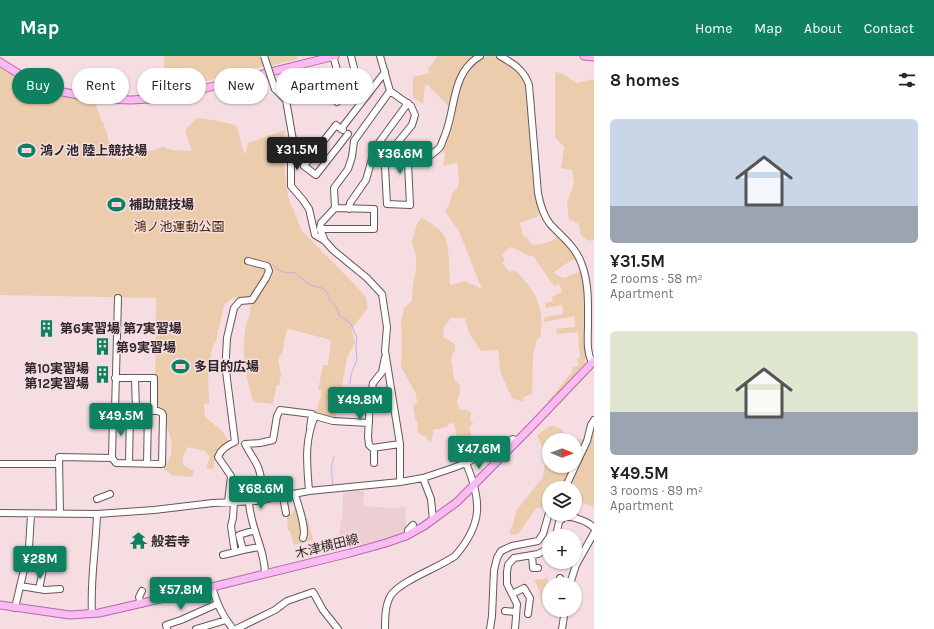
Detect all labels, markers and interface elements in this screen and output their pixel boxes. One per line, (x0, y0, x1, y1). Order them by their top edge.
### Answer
text: Map (20, 17, 59, 39)
text: Home (695, 20, 732, 37)
text: Map (754, 20, 782, 37)
text: About (804, 20, 842, 37)
text: Contact (864, 20, 914, 37)
chip: Buy (12, 68, 64, 104)
chip: Rent (72, 68, 129, 104)
chip: Filters (137, 68, 206, 104)
chip: New (214, 68, 268, 104)
chip: Apartment (276, 68, 373, 104)
icon: filters (896, 69, 918, 91)
text: 8 homes (610, 70, 680, 90)
pin: ¥31.5M (264, 137, 330, 171)
sports icon: 鴻ノ池 陸上競技場 (17, 140, 37, 160)
pin: ¥36.6M (367, 141, 433, 175)
text: ¥31.5M (276, 142, 318, 157)
place label: 鴻ノ池 陸上競技場 (40, 143, 147, 158)
icon: home (728, 145, 800, 217)
text: ¥36.6M (377, 146, 423, 161)
sports icon: 補助競技場 (106, 194, 126, 214)
place label: 補助競技場 (129, 197, 194, 212)
park label: 鴻ノ池運動公園 (133, 219, 225, 234)
text: ¥31.5M (610, 251, 665, 271)
text: 2 rooms · 58 m² (610, 271, 703, 286)
text: Apartment (610, 286, 673, 301)
building icon: 第6実習場 第7実習場 (37, 318, 57, 338)
place label: 第6実習場 第7実習場 (60, 321, 182, 336)
building icon: 第9実習場 (93, 337, 113, 357)
place label: 第9実習場 (116, 340, 176, 355)
sports icon: 多目的広場 (171, 356, 191, 376)
icon: home (728, 357, 800, 429)
place label: 多目的広場 (194, 359, 259, 374)
place label: 第10実習場 第12実習場 (24, 361, 89, 391)
building icon: 第10実習場 第12実習場 (92, 365, 112, 385)
pin: ¥49.8M (327, 387, 393, 421)
text: ¥49.8M (337, 392, 383, 407)
pin: ¥49.5M (88, 403, 154, 437)
text: ¥49.5M (98, 408, 144, 423)
north arrow (542, 433, 582, 473)
map controls (542, 433, 582, 617)
pin: ¥47.6M (446, 436, 512, 470)
text: ¥47.6M (457, 441, 501, 456)
text: ¥49.5M (610, 463, 669, 483)
pin: ¥68.6M (228, 476, 294, 510)
text: ¥68.6M (238, 481, 284, 496)
button: layers (542, 481, 582, 521)
text: 3 rooms · 89 m² (610, 483, 703, 498)
text: Apartment (610, 498, 673, 513)
button: + (542, 529, 582, 569)
temple icon: 般若寺 (128, 531, 148, 551)
street label: 木津横田線 (294, 531, 360, 561)
place label: 般若寺 (151, 534, 190, 549)
pin: ¥28M (16, 546, 64, 580)
text: ¥28M (22, 551, 58, 566)
pin: ¥57.8M (148, 577, 214, 611)
button: − (542, 577, 582, 617)
text: ¥57.8M (159, 582, 203, 597)

